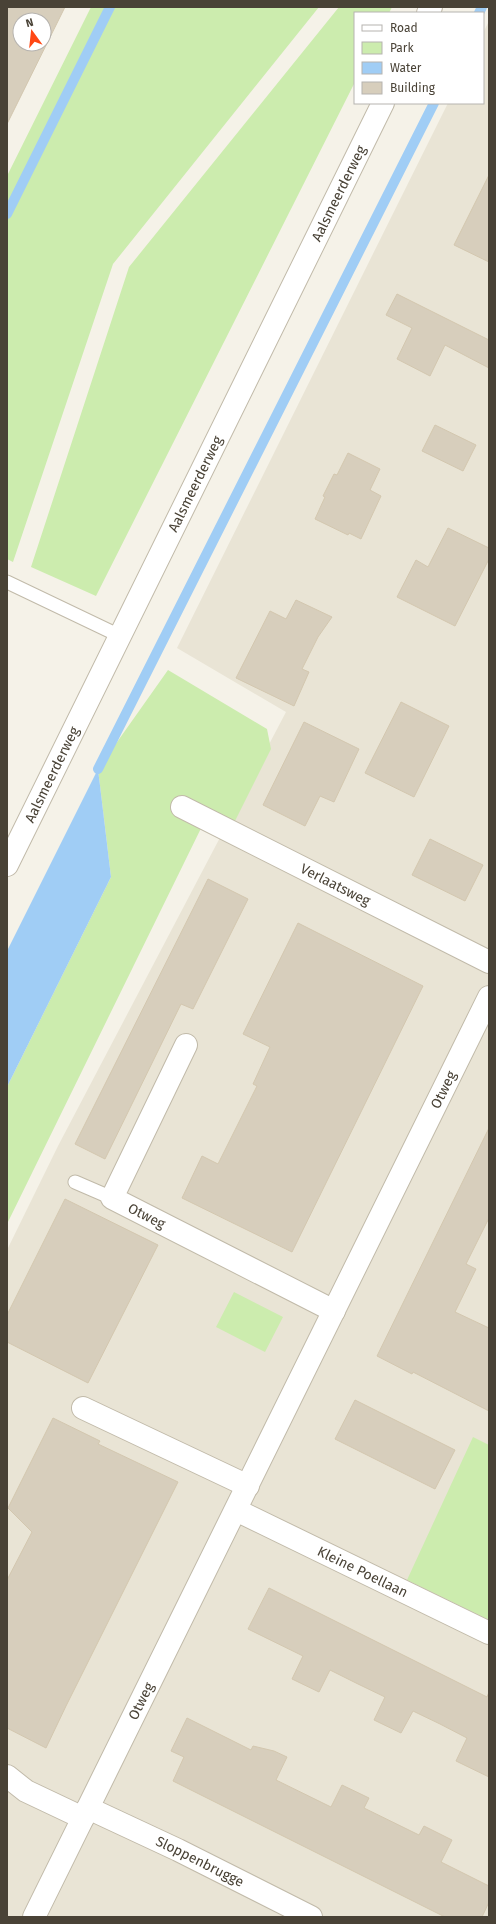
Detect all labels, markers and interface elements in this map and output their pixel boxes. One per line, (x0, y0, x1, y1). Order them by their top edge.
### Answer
north arrow (12, 12, 52, 52)
legend (354, 12, 484, 104)
text: N (24, 16, 35, 30)
text: Road (390, 21, 418, 35)
text: Park (390, 41, 414, 55)
text: Water (390, 61, 422, 75)
text: Building (390, 81, 436, 95)
street label: Aalsmeerderweg (308, 142, 370, 244)
street label: Aalsmeerderweg (164, 432, 226, 535)
street label: Aalsmeerderweg (21, 723, 83, 825)
street label: Verlaatsweg (298, 860, 374, 910)
street label: Otweg (427, 1067, 460, 1111)
street label: Otweg (125, 1199, 169, 1233)
street label: Kleine Poellaan (315, 1542, 411, 1601)
street label: Otweg (124, 1679, 158, 1723)
street label: Sloppenbrugge (153, 1832, 247, 1890)

